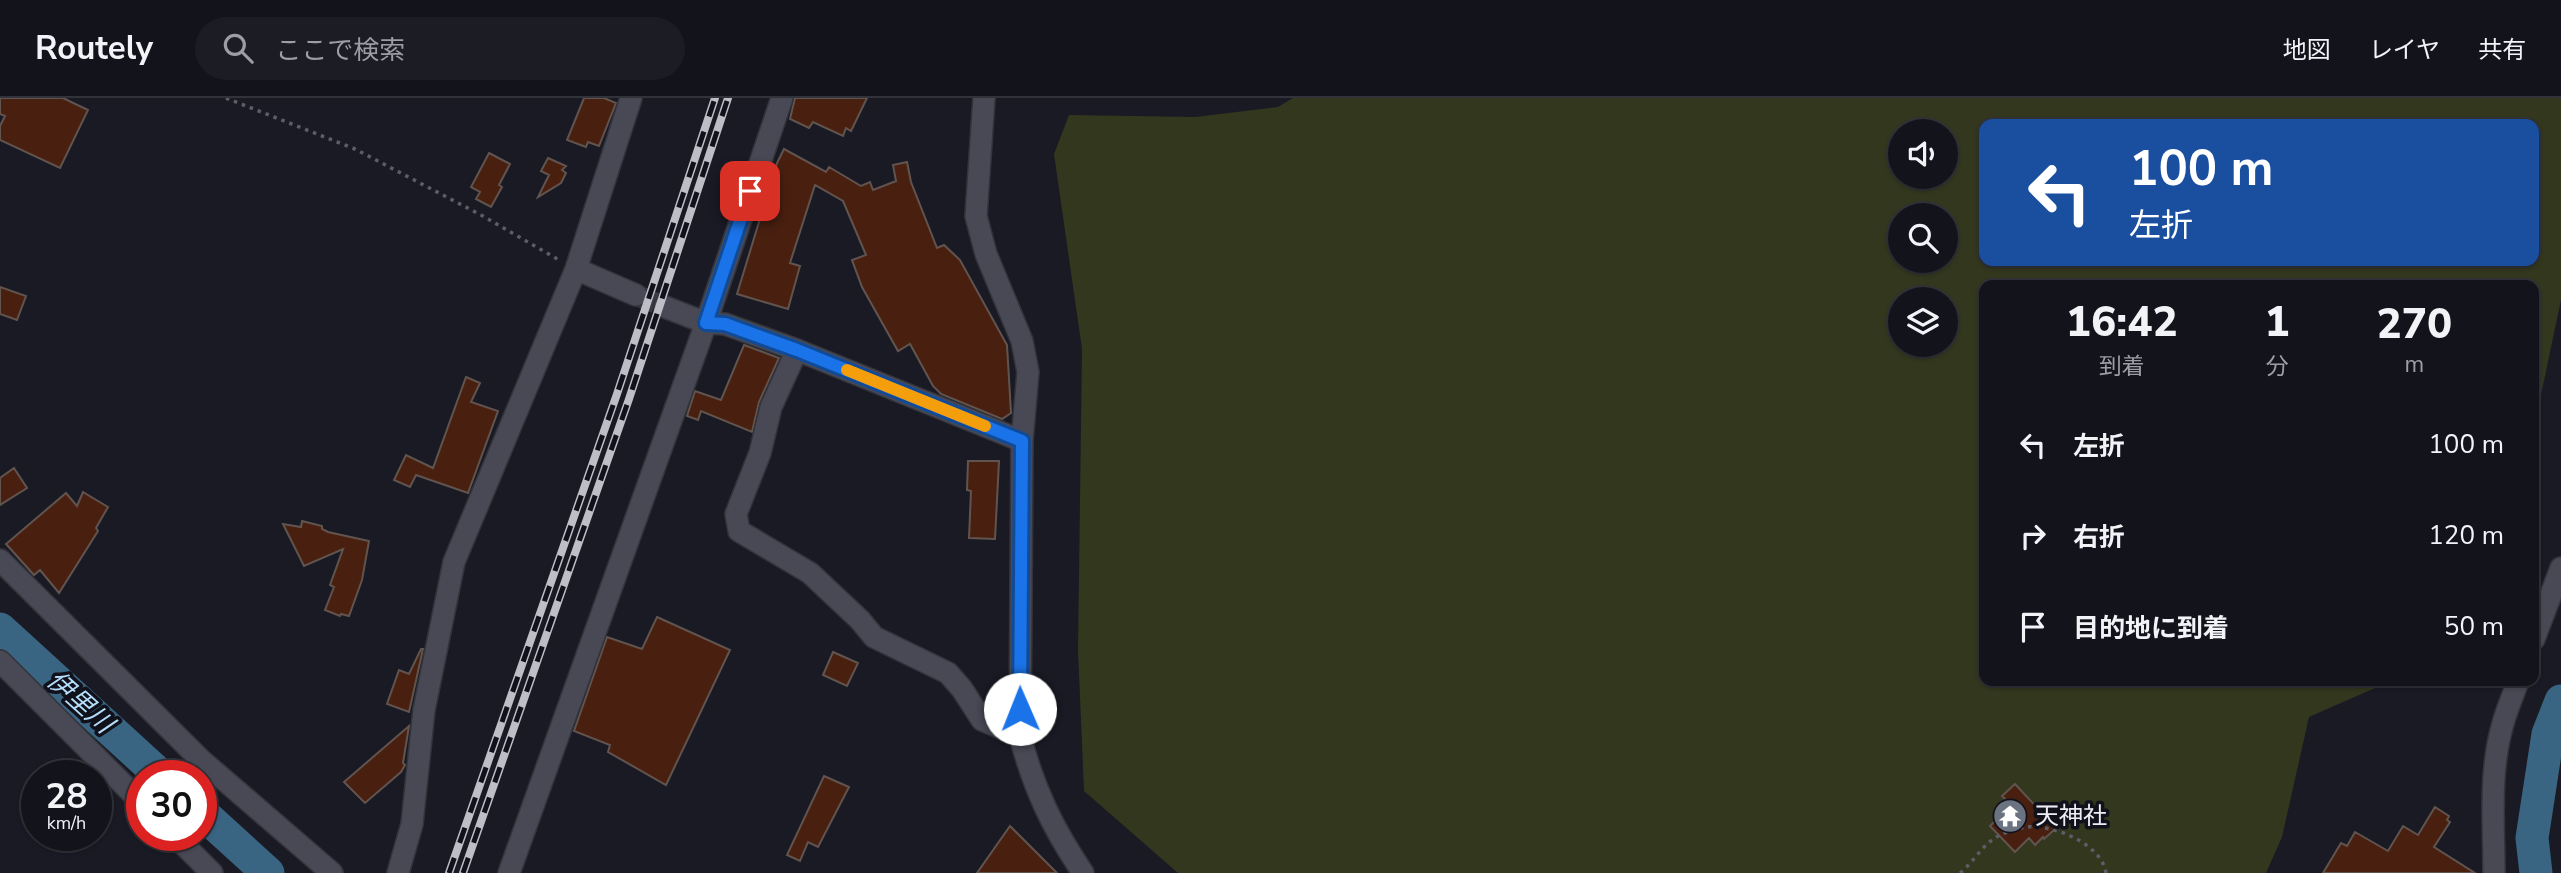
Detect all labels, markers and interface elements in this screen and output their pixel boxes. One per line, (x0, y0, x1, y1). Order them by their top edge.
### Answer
search box (195, 17, 685, 80)
text: Routely (35, 26, 153, 71)
icon: search (219, 29, 257, 67)
text: ここで検索 (275, 33, 405, 68)
text: 地図 (2283, 34, 2331, 66)
text: レイヤ (2369, 34, 2440, 66)
text: 共有 (2478, 34, 2526, 66)
map controls (1888, 119, 1958, 357)
button: sound (1888, 119, 1958, 189)
text: 100 m (2129, 135, 2273, 202)
icon: left (2014, 147, 2105, 238)
pin (720, 161, 780, 221)
icon: arrive (731, 172, 769, 210)
button: search (1888, 203, 1958, 273)
text: 左折 (2129, 204, 2193, 247)
button: layers (1888, 287, 1958, 357)
text: 16:42 (2066, 294, 2178, 351)
text: 1 (2264, 294, 2290, 351)
text: 270 (2377, 296, 2452, 353)
text: m (2404, 349, 2424, 380)
text: 到着 (2099, 351, 2145, 382)
text: 分 (2266, 351, 2289, 382)
icon: left (2014, 426, 2052, 464)
text: 100 m (2428, 427, 2504, 462)
text: 左折 (2073, 429, 2125, 464)
icon: right (2014, 517, 2052, 555)
text: 120 m (2428, 518, 2504, 553)
text: 右折 (2073, 520, 2125, 555)
icon: arrive (2014, 608, 2052, 646)
text: 50 m (2444, 609, 2504, 644)
text: 目的地に到着 (2073, 611, 2229, 646)
water label: 伊里川 (39, 663, 123, 743)
position arrow (983, 672, 1057, 746)
speed limit sign: 30 (126, 760, 217, 851)
text: 28 (45, 773, 88, 820)
temple icon: 天神社 (1991, 797, 2029, 835)
place label: 天神社 (2035, 800, 2107, 832)
text: km/h (47, 811, 86, 835)

